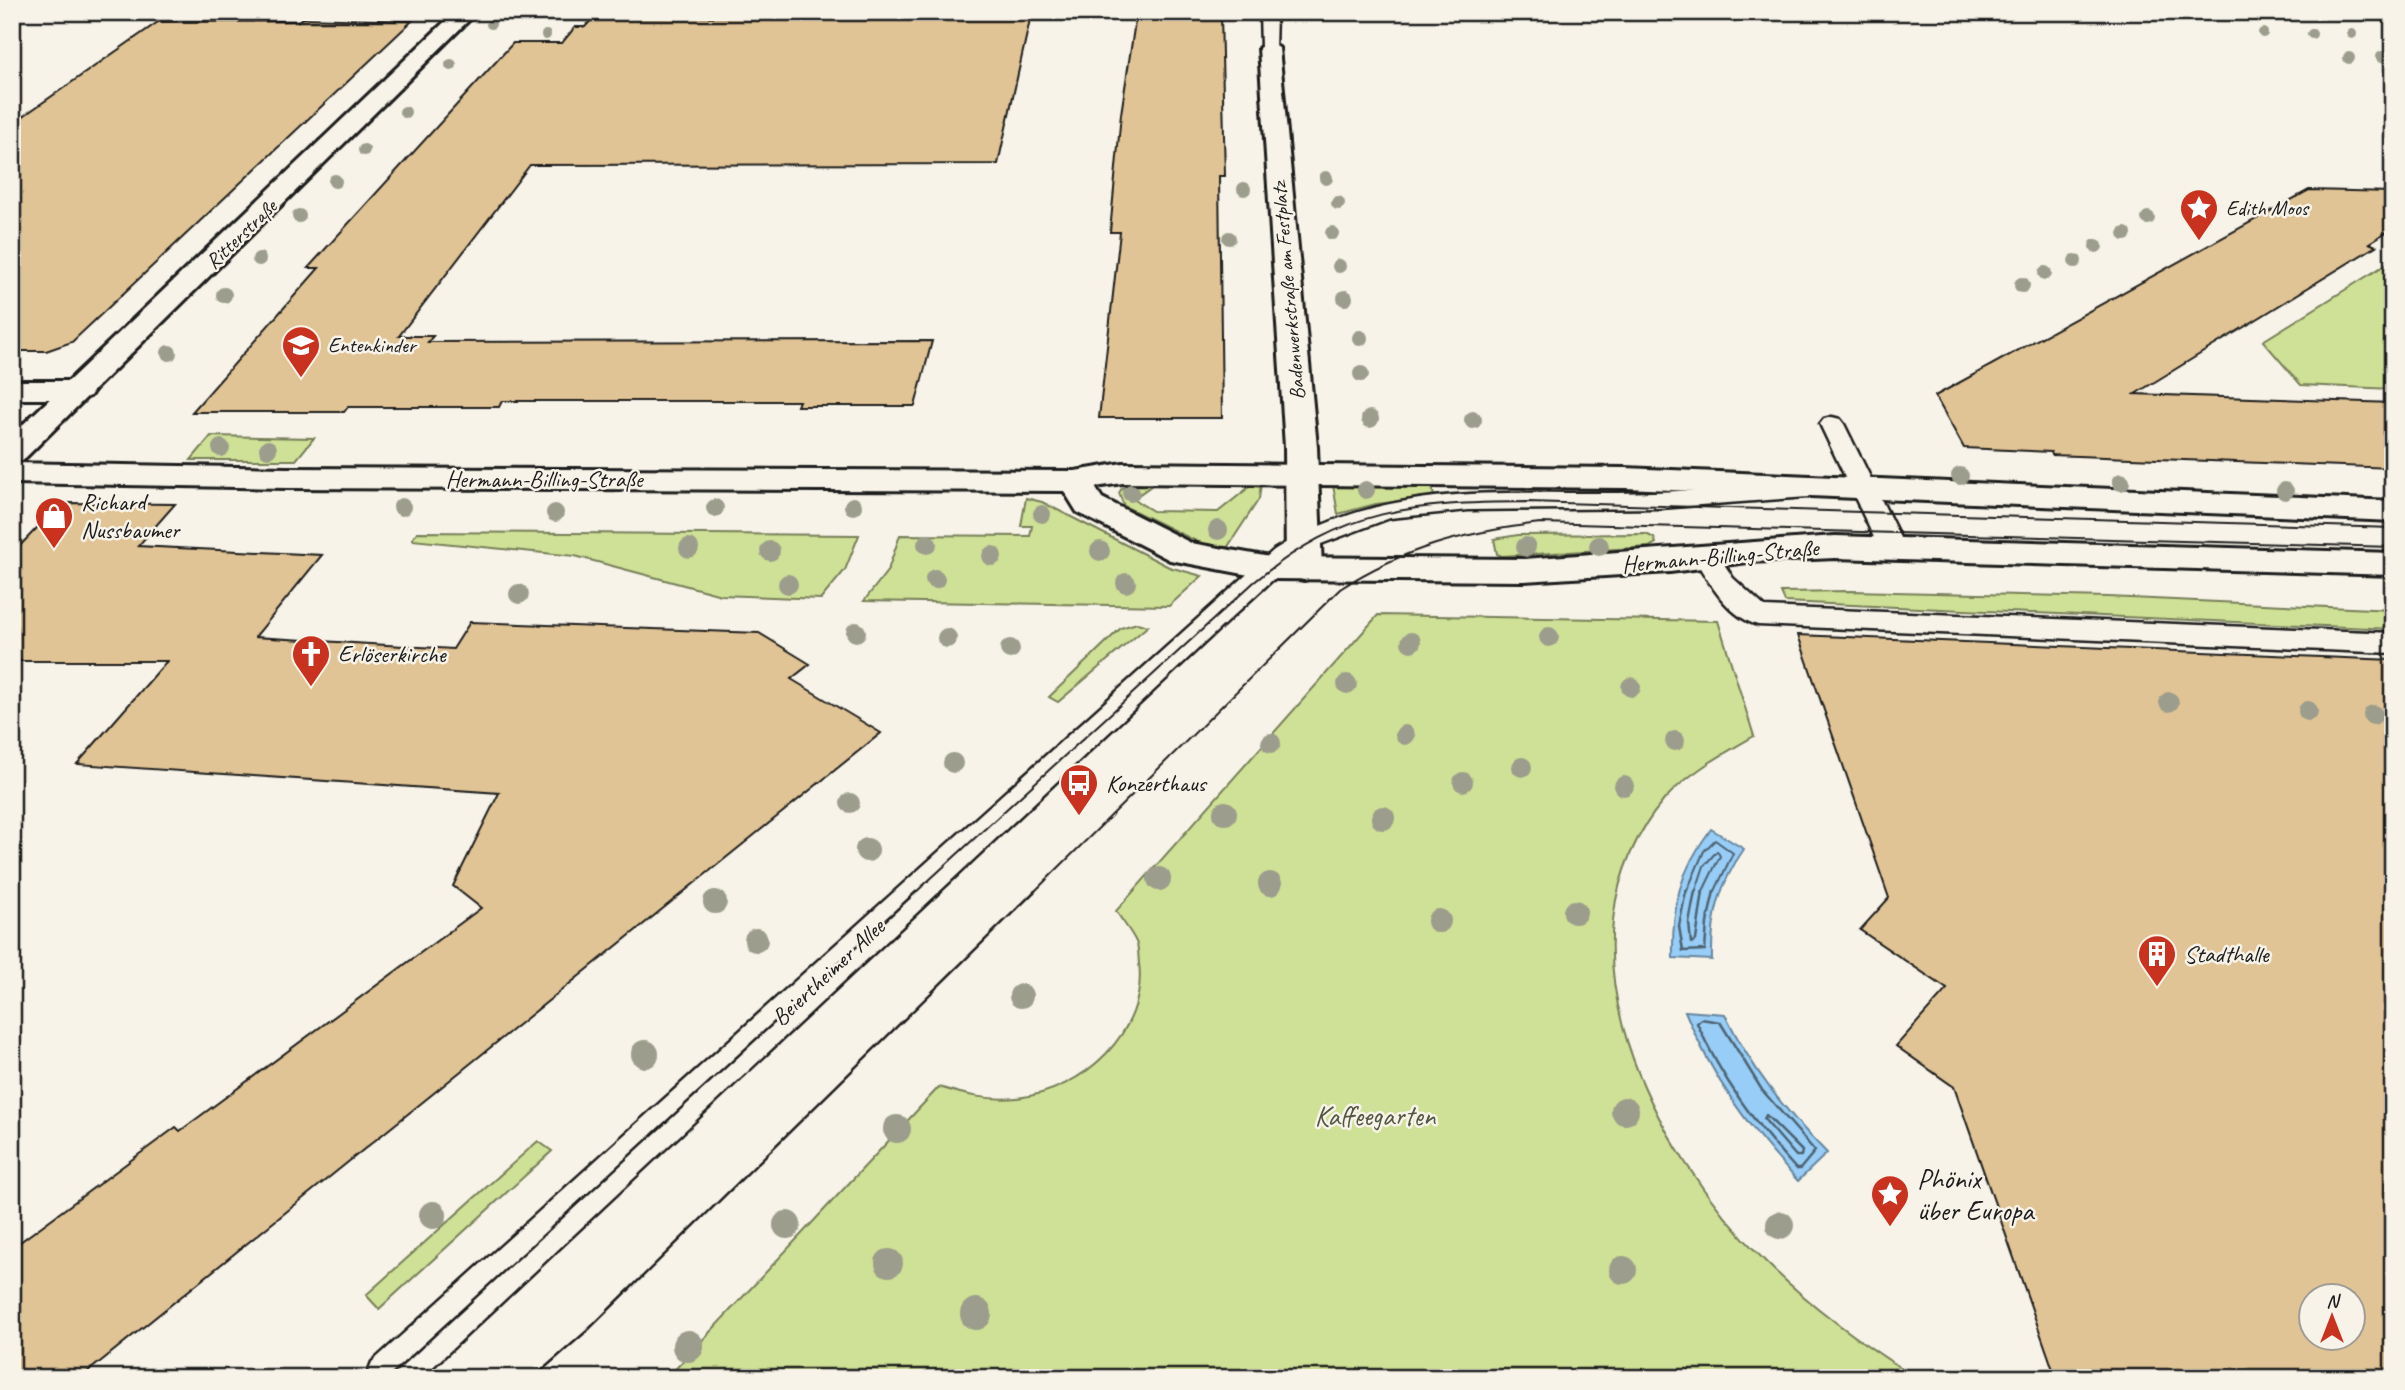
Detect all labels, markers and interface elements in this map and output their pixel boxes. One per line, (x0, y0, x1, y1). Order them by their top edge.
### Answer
street label: Badenwerkstraße am Festplatz (1265, 179, 1310, 401)
place icon: Edith Moos (2178, 187, 2220, 242)
street label: Ritterstraße (200, 192, 284, 274)
place label: Edith Moos (2226, 195, 2310, 221)
school or university icon: Entenkinder (280, 324, 322, 379)
place label: Entenkinder (328, 332, 418, 358)
street label: Hermann-Billing-Straße (445, 464, 645, 494)
place label: Richard Nussbaumer (81, 487, 182, 545)
shop icon: Richard Nussbaumer (33, 495, 75, 550)
street label: Hermann-Billing-Straße (1620, 532, 1822, 580)
church icon: Erlöserkirche (290, 633, 332, 688)
place label: Erlöserkirche (338, 639, 448, 669)
bus stop icon: Konzerthaus (1058, 762, 1100, 817)
place label: Konzerthaus (1106, 768, 1208, 798)
street label: Beiertheimer Allee (765, 911, 892, 1032)
building icon: Stadthalle (2136, 933, 2178, 988)
place label: Stadthalle (2184, 939, 2271, 969)
park label: Kaffeegarten (1315, 1098, 1437, 1133)
place label: Phönix über Europa (1917, 1161, 2035, 1228)
place icon: Phönix über Europa (1869, 1173, 1911, 1228)
north arrow (2296, 1282, 2366, 1352)
text: N (2326, 1289, 2341, 1313)

